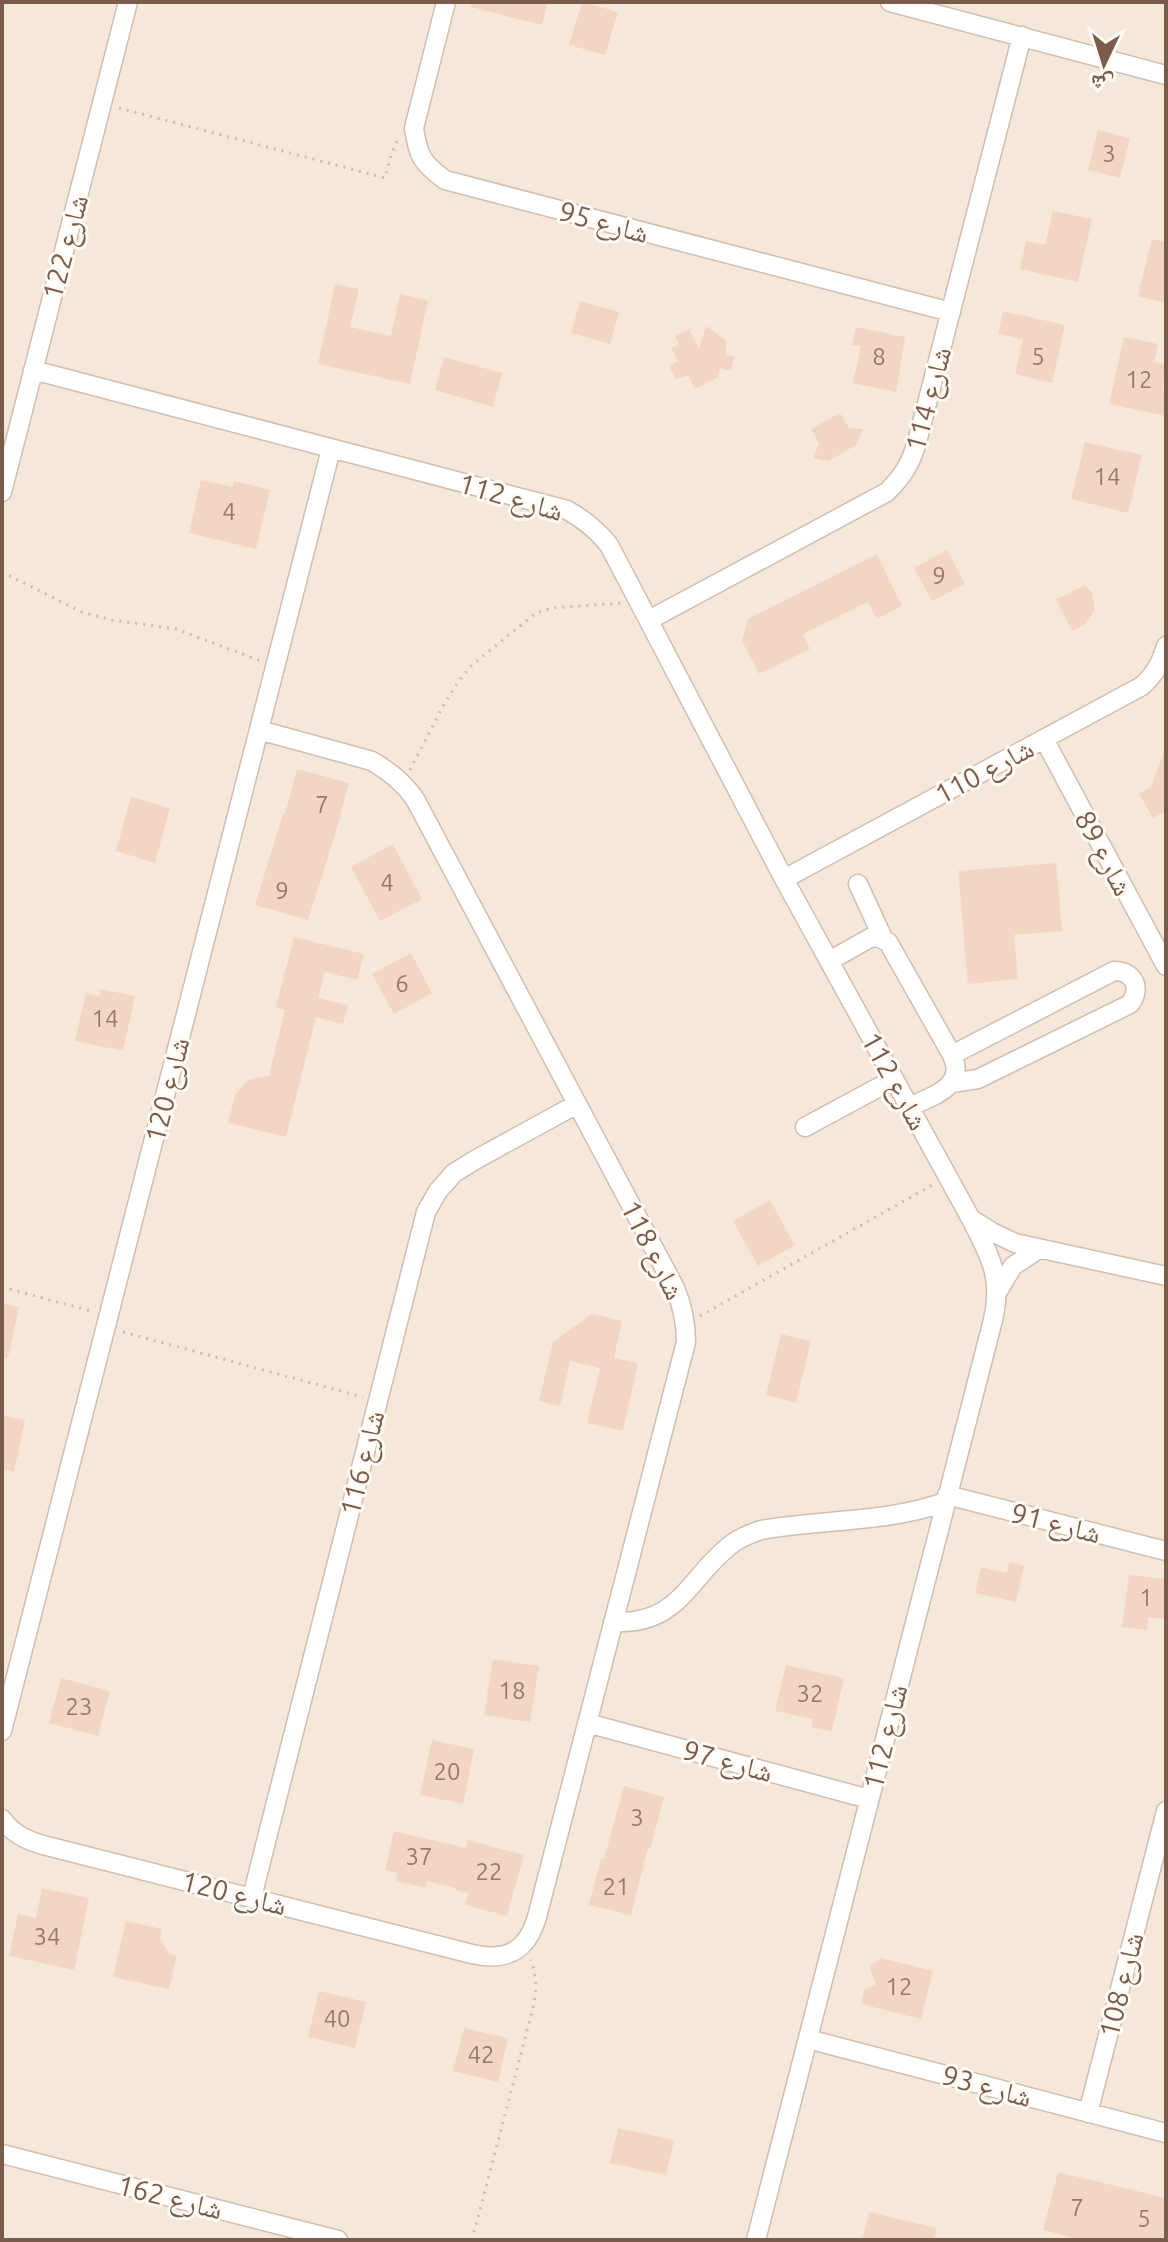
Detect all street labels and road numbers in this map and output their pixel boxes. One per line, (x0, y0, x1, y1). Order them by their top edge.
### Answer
street label: شارع 122 (36, 191, 96, 303)
street label: شارع 95 (555, 195, 652, 251)
street label: شارع 114 (899, 343, 959, 455)
street label: شارع 112 (455, 467, 567, 529)
street label: شارع 110 (929, 732, 1040, 812)
street label: شارع 89 (1067, 805, 1140, 902)
street label: شارع 112 (853, 1026, 935, 1137)
street label: شارع 120 (139, 1034, 197, 1146)
street label: شارع 118 (613, 1195, 692, 1306)
street label: شارع 116 (334, 1407, 392, 1519)
street label: شارع 91 (1007, 1496, 1104, 1552)
street label: شارع 112 (857, 1681, 915, 1793)
street label: شارع 97 (679, 1734, 776, 1790)
street label: شارع 120 (178, 1865, 290, 1923)
street label: شارع 108 (1093, 1929, 1151, 2041)
street label: شارع 93 (938, 2059, 1035, 2115)
street label: شارع 162 (114, 2169, 226, 2227)

